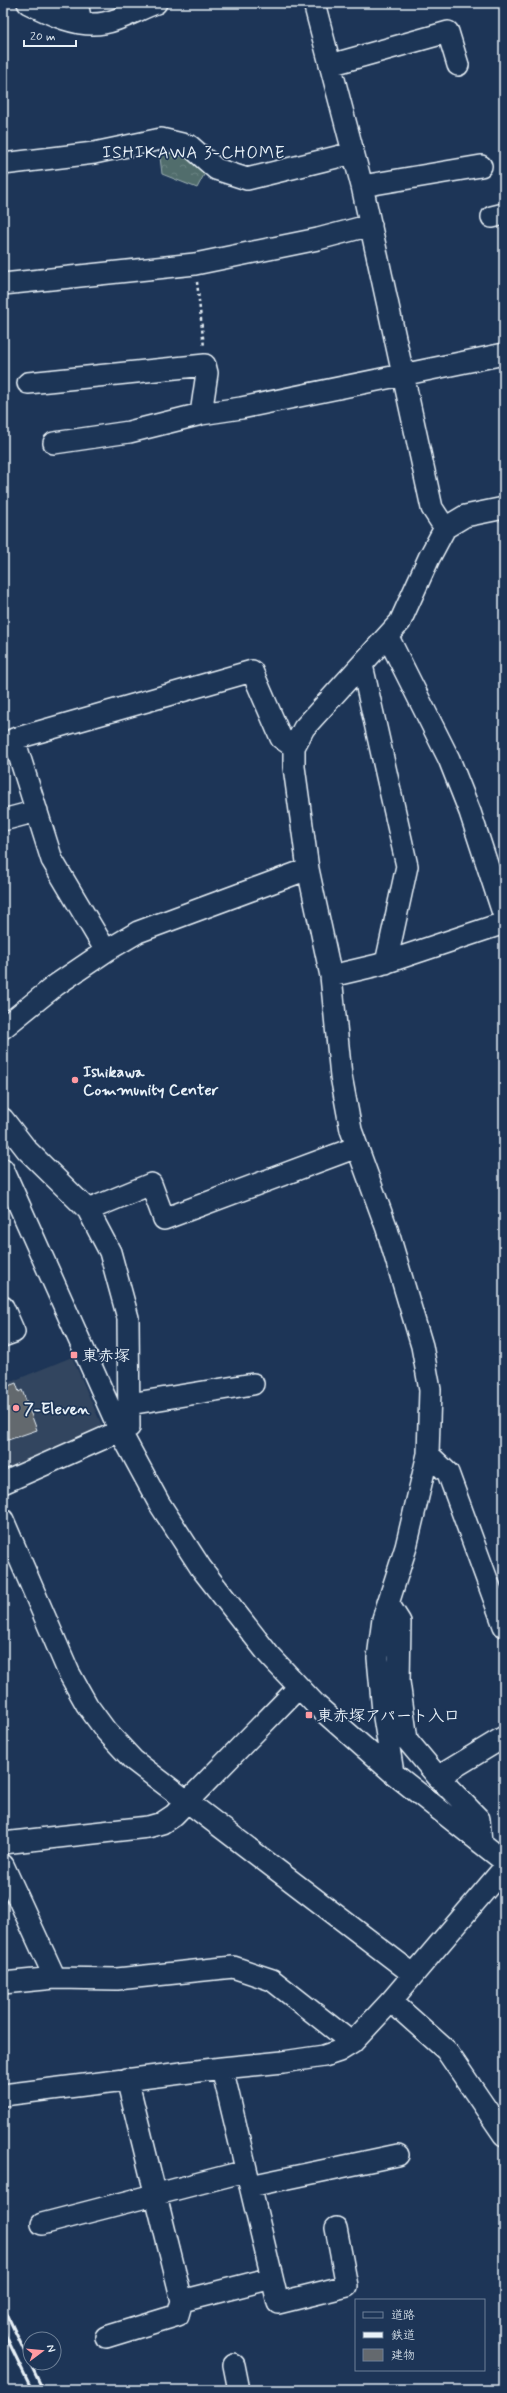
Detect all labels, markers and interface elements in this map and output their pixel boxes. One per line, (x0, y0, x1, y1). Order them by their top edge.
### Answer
scale bar (24, 22, 76, 48)
text: 20 m (30, 29, 56, 45)
district label: ISHIKAWA 3-CHOME (102, 142, 286, 164)
place label: Ishikawa Community Center (83, 1062, 219, 1101)
marker: Ishikawa Community Center (70, 1075, 80, 1085)
place label: 東赤塚 (82, 1346, 130, 1367)
marker: 東赤塚 (69, 1350, 79, 1360)
place label: 7-Eleven (24, 1399, 90, 1420)
marker: 7-Eleven (11, 1403, 21, 1413)
place label: 東赤塚アパート入口 (317, 1706, 460, 1727)
marker: 東赤塚アパート入口 (304, 1710, 314, 1720)
legend (355, 2299, 485, 2371)
text: 道路 (391, 2308, 415, 2324)
text: 鉄道 (391, 2328, 415, 2344)
north arrow (22, 2331, 62, 2371)
text: N (43, 2343, 58, 2354)
text: 建物 (391, 2348, 415, 2364)

